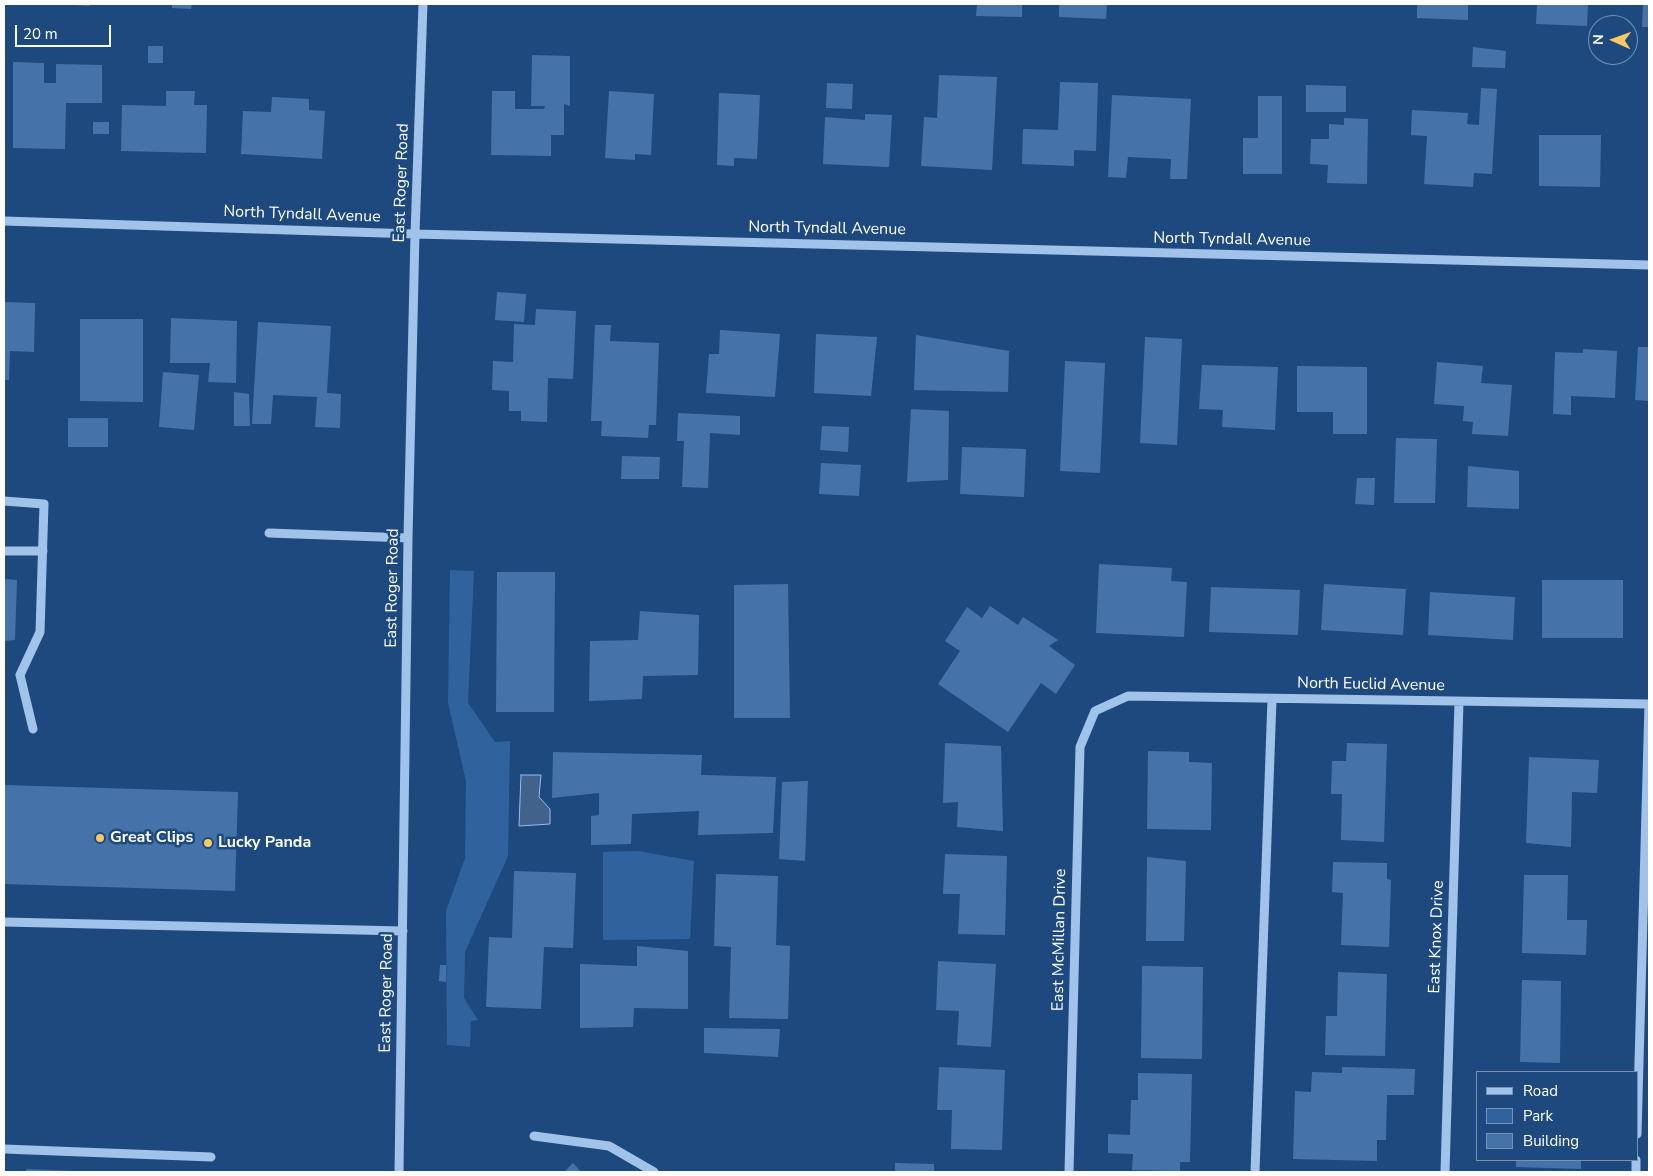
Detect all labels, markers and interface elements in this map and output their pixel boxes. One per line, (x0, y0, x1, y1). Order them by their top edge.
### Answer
scale bar (18, 15, 114, 47)
north arrow (1588, 15, 1638, 65)
text: 20 m (23, 24, 58, 44)
text: N (1589, 34, 1608, 45)
street label: East Roger Road (390, 123, 414, 243)
street label: North Tyndall Avenue (223, 203, 381, 227)
street label: North Tyndall Avenue (748, 218, 906, 240)
street label: North Tyndall Avenue (1153, 229, 1311, 251)
street label: East Roger Road (382, 528, 404, 648)
street label: North Euclid Avenue (1297, 674, 1445, 696)
place label: Great Clips (110, 828, 193, 848)
marker: Great Clips (94, 832, 106, 844)
place label: Lucky Panda (218, 833, 311, 853)
marker: Lucky Panda (202, 837, 214, 849)
street label: East McMillan Drive (1049, 869, 1071, 1011)
street label: East Knox Drive (1425, 880, 1449, 994)
street label: East Roger Road (376, 933, 398, 1053)
legend (1476, 1071, 1638, 1161)
text: Road (1523, 1081, 1558, 1101)
text: Park (1523, 1106, 1553, 1126)
text: Building (1523, 1131, 1579, 1151)

